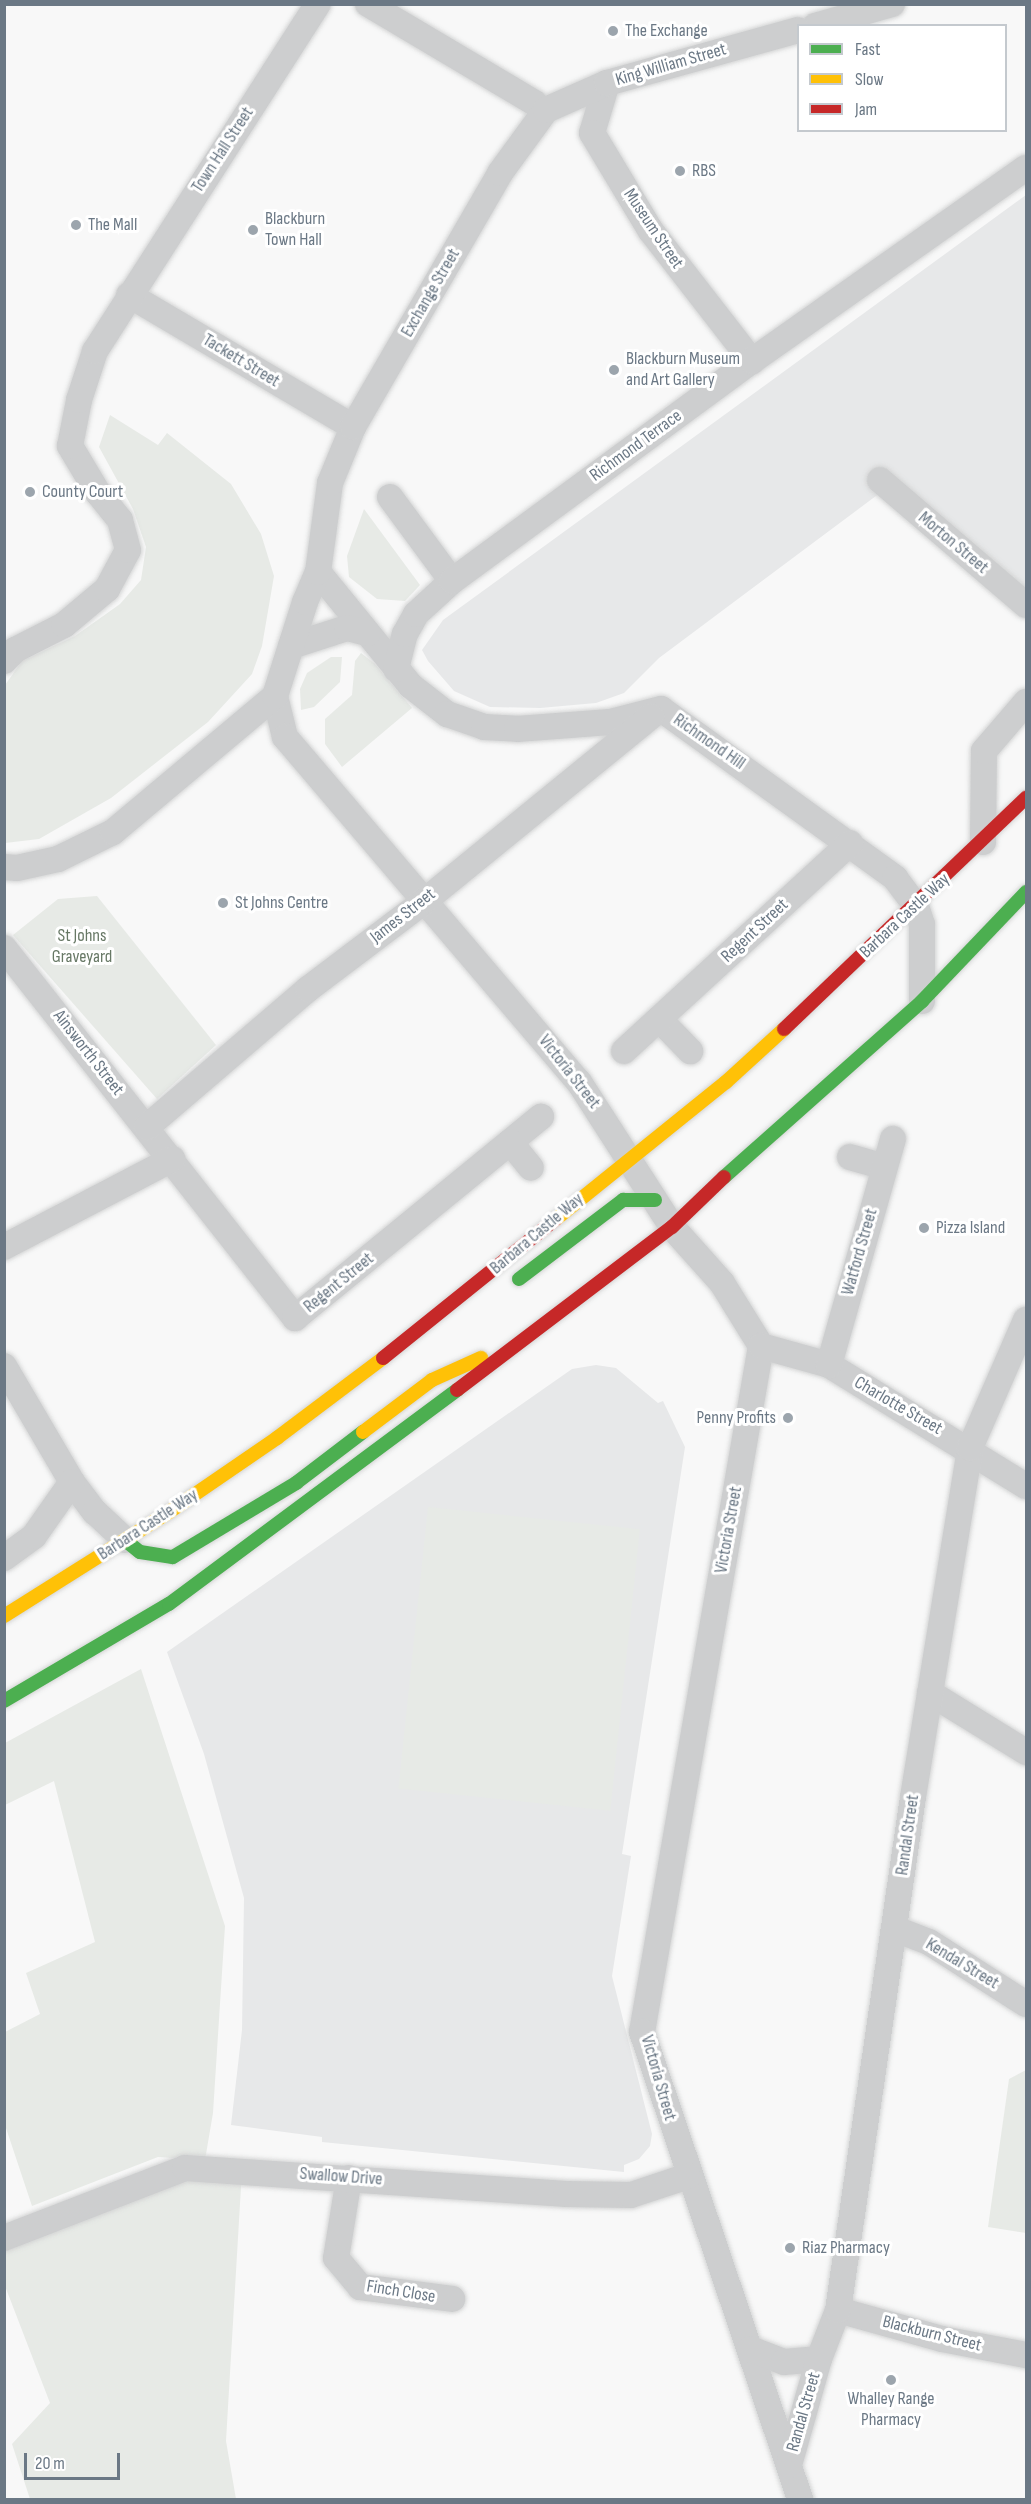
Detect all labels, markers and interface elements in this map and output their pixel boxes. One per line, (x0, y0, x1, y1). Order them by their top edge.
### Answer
place label: The Exchange (625, 20, 708, 42)
marker: The Exchange (606, 24, 620, 38)
legend (797, 24, 1007, 132)
street label: King William Street (613, 39, 729, 91)
text: Fast (855, 39, 880, 60)
text: Slow (855, 69, 884, 90)
text: Jam (855, 99, 877, 120)
street label: Town Hall Street (187, 103, 259, 197)
place label: RBS (692, 160, 716, 182)
marker: RBS (673, 164, 687, 178)
street label: Museum Street (618, 185, 688, 273)
place label: Blackburn Town Hall (265, 209, 325, 252)
place label: The Mall (88, 214, 137, 236)
marker: The Mall (69, 218, 83, 232)
marker: Blackburn Town Hall (246, 223, 260, 237)
street label: Exchange Street (397, 245, 465, 341)
street label: Tackett Street (199, 330, 283, 392)
place label: Blackburn Museum and Art Gallery (626, 349, 740, 392)
marker: Blackburn Museum and Art Gallery (607, 363, 621, 377)
street label: Richmond Terrace (586, 405, 686, 487)
place label: County Court (42, 481, 123, 503)
marker: County Court (23, 485, 37, 499)
street label: Morton Street (914, 507, 992, 579)
street label: Richmond Hill (669, 709, 749, 775)
street label: Barbara Castle Way (856, 869, 954, 963)
street label: James Street (366, 884, 440, 948)
place label: St Johns Centre (235, 892, 328, 914)
street label: Regent Street (717, 895, 793, 967)
marker: St Johns Centre (216, 896, 230, 910)
park label: St Johns Graveyard (52, 926, 112, 968)
street label: Ainsworth Street (48, 1006, 128, 1100)
street label: Victoria Street (534, 1031, 604, 1113)
street label: Barbara Castle Way (486, 1189, 588, 1279)
street label: Watford Street (837, 1206, 883, 1298)
place label: Pizza Island (936, 1217, 1005, 1239)
marker: Pizza Island (917, 1221, 931, 1235)
street label: Regent Street (300, 1248, 378, 1318)
street label: Charlotte Street (850, 1372, 946, 1440)
place label: Penny Profits (696, 1407, 776, 1429)
marker: Penny Profits (781, 1411, 795, 1425)
street label: Barbara Castle Way (94, 1485, 202, 1565)
street label: Victoria Street (711, 1485, 747, 1575)
street label: Randal Street (892, 1793, 924, 1877)
street label: Kendal Street (922, 1934, 1002, 1994)
street label: Victoria Street (636, 2033, 680, 2123)
street label: Swallow Drive (299, 2163, 383, 2191)
place label: Riaz Pharmacy (802, 2237, 890, 2259)
marker: Riaz Pharmacy (783, 2241, 797, 2255)
street label: Finch Close (365, 2276, 437, 2308)
street label: Blackburn Street (880, 2311, 984, 2357)
street label: Randal Street (782, 2370, 826, 2454)
marker: Whalley Range Pharmacy (884, 2373, 898, 2387)
place label: Whalley Range Pharmacy (847, 2389, 935, 2432)
scale bar (27, 2441, 123, 2479)
text: 20 m (35, 2453, 65, 2474)

